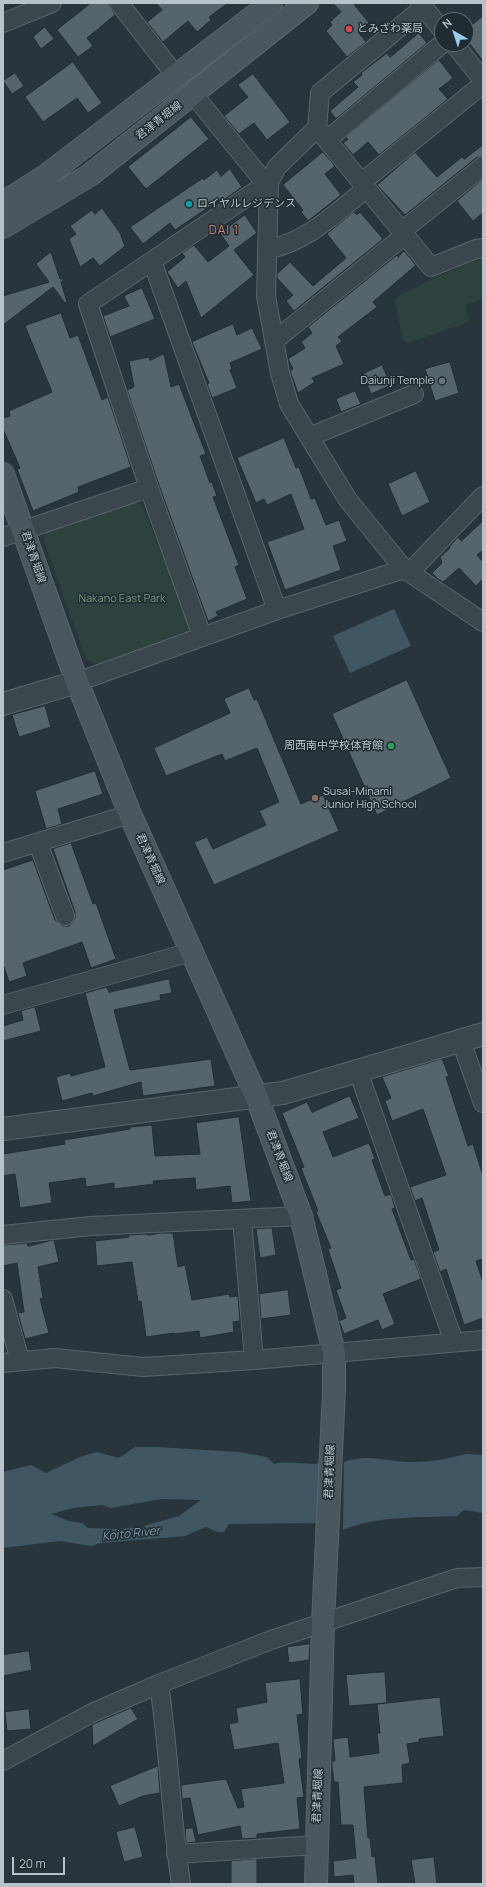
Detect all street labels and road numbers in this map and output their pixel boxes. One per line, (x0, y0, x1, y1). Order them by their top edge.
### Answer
street label: 君津青堀線 (133, 99, 185, 143)
street label: 君津青堀線 (18, 529, 48, 585)
street label: 君津青堀線 (133, 831, 167, 887)
street label: 君津青堀線 (263, 1128, 295, 1184)
street label: 君津青堀線 (322, 1444, 338, 1500)
street label: 君津青堀線 (310, 1768, 326, 1824)

